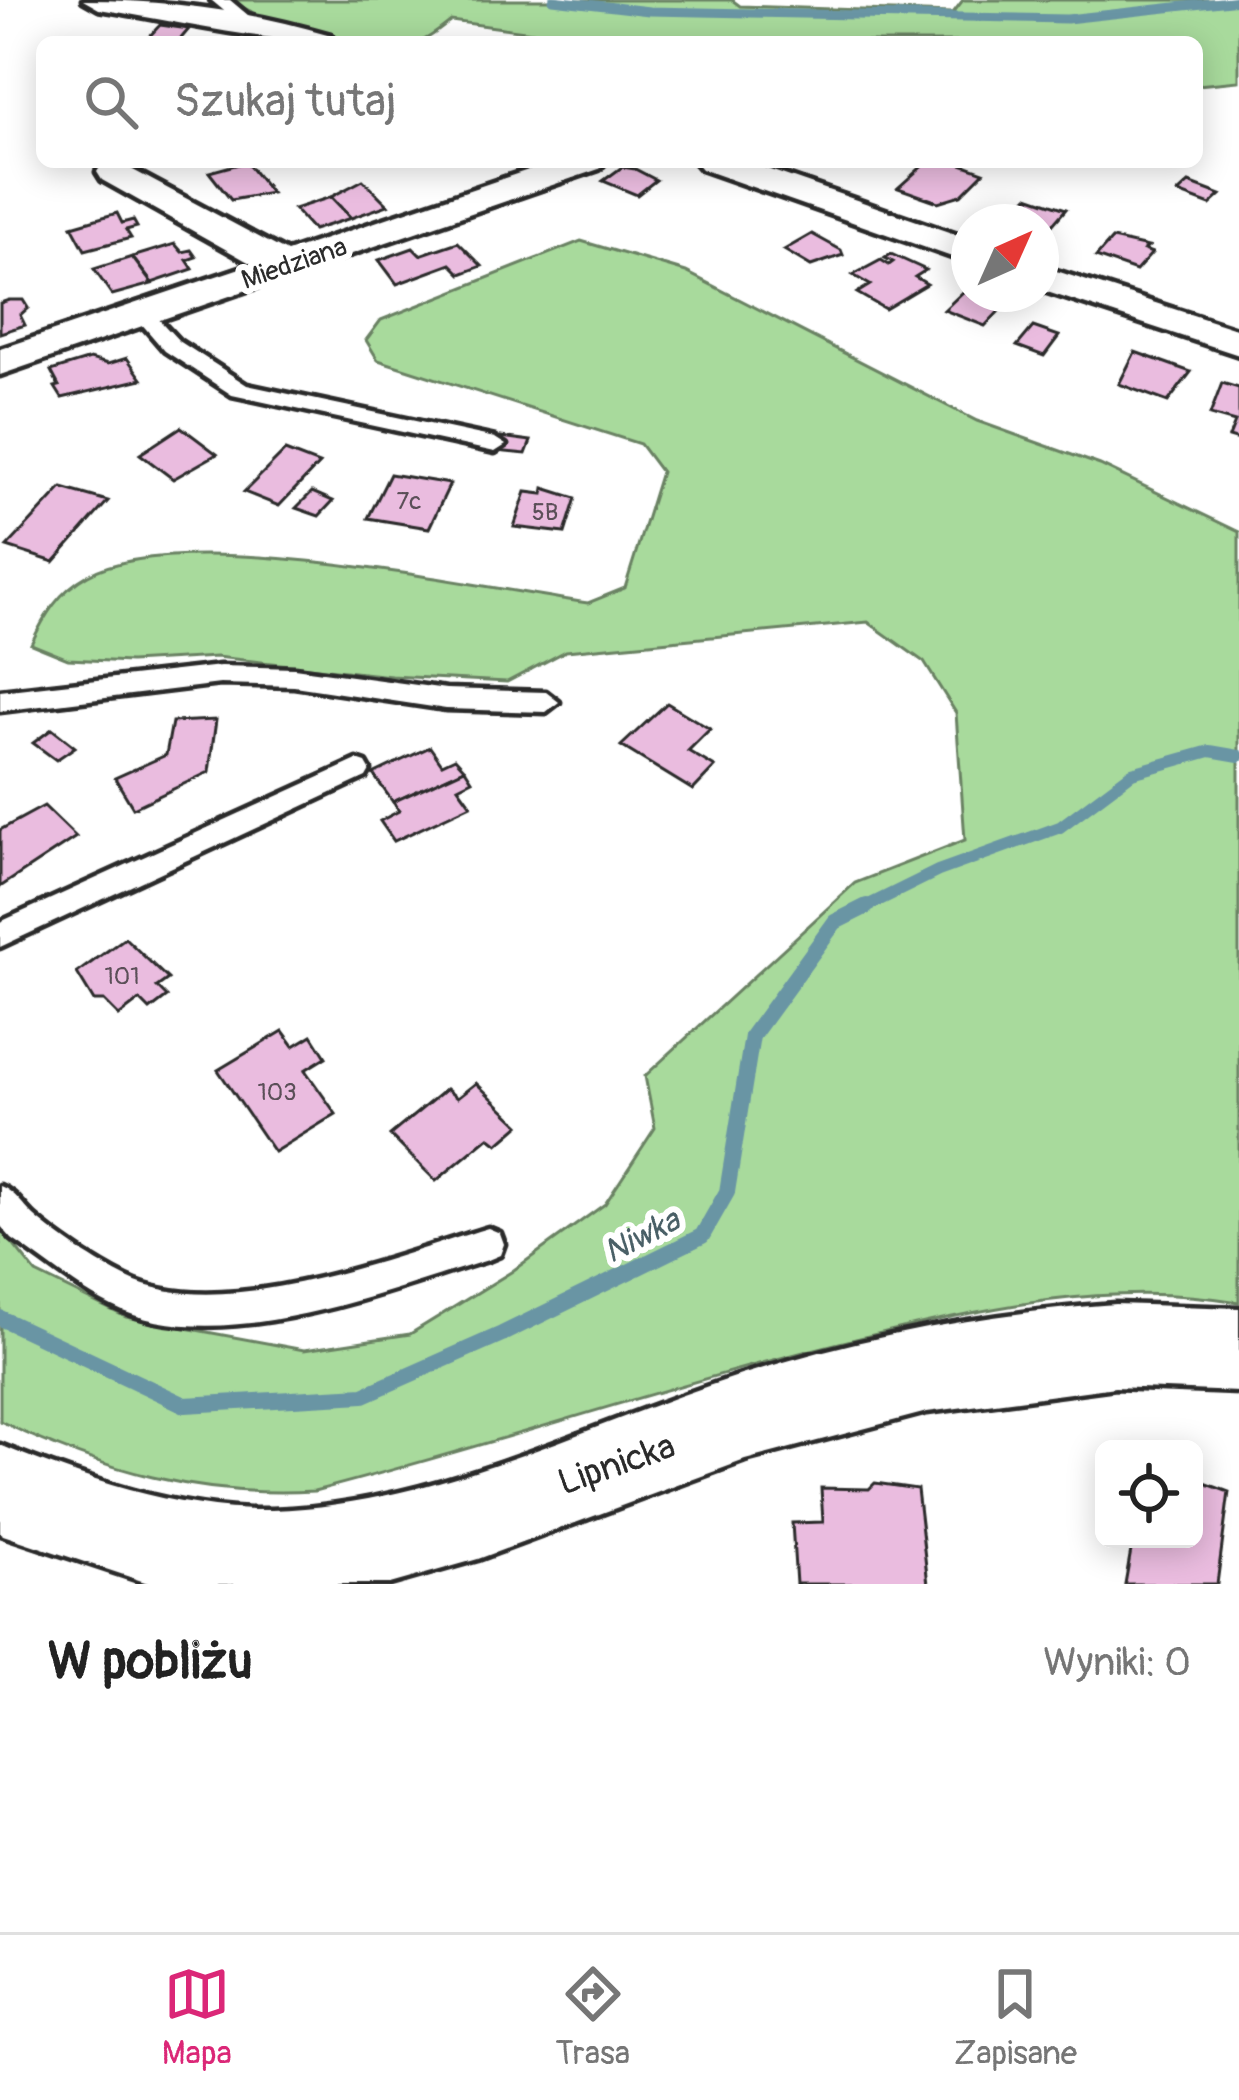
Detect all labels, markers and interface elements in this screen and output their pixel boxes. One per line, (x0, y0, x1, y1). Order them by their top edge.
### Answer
search box (36, 36, 1203, 168)
icon: search (78, 69, 144, 135)
text: Szukaj tutaj (174, 74, 396, 130)
north arrow (951, 204, 1059, 312)
street label: Miedziana (237, 230, 351, 297)
house number: 7c (397, 487, 421, 516)
house number: 5B (532, 498, 558, 527)
house number: 101 (104, 962, 140, 991)
house number: 103 (257, 1078, 297, 1107)
water label: Niwka (597, 1199, 688, 1273)
street label: Lipnicka (552, 1424, 681, 1505)
map controls (1095, 1440, 1203, 1548)
button: locate (1095, 1440, 1203, 1548)
text: W pobliżu (48, 1630, 253, 1694)
text: Wyniki: 0 (1043, 1638, 1191, 1687)
tab: Mapa (162, 1961, 232, 2074)
tab: Trasa (556, 1961, 630, 2074)
tab: Zapisane (954, 1961, 1077, 2074)

